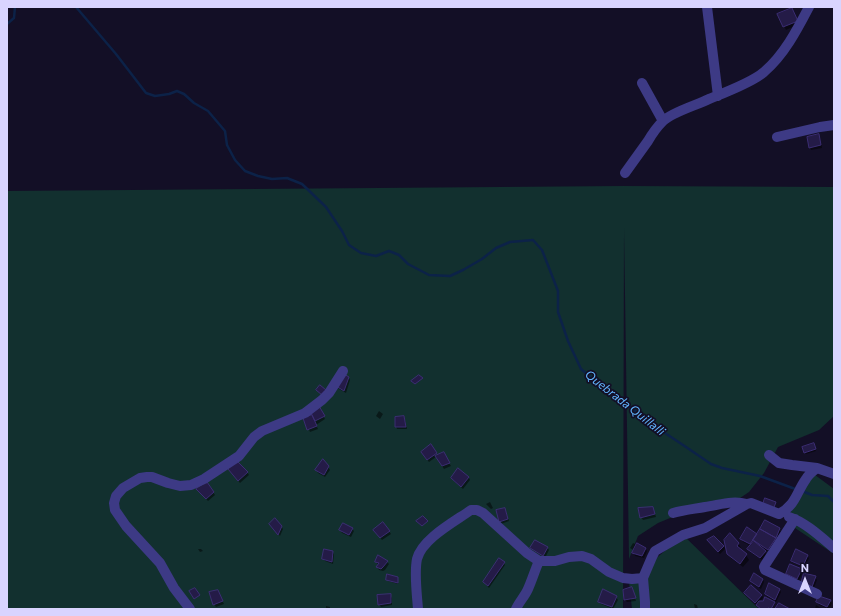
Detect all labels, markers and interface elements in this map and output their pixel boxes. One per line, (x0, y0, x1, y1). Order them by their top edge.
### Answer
water label: Quebrada Quillalli (582, 367, 668, 439)
north arrow (785, 560, 825, 600)
text: N (801, 561, 809, 574)

